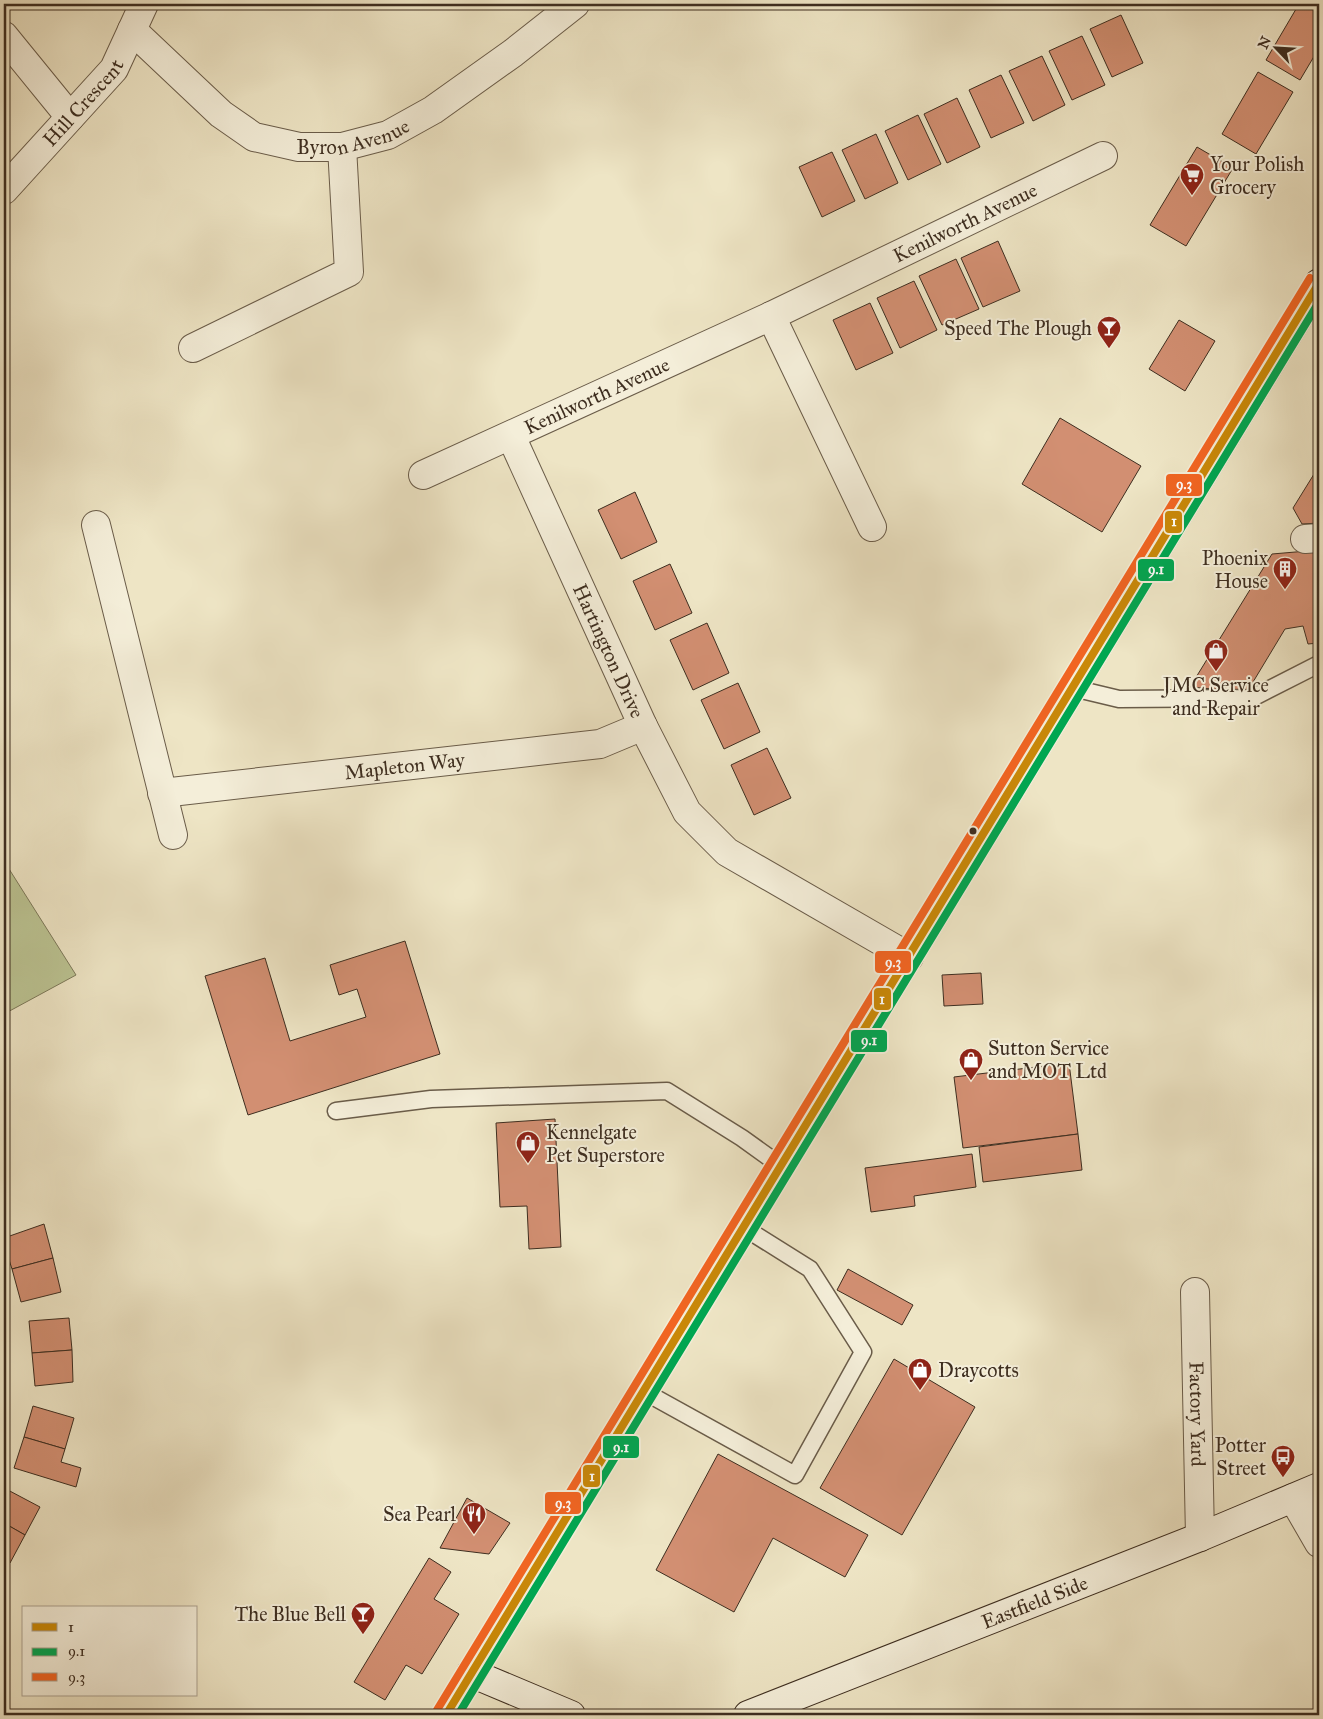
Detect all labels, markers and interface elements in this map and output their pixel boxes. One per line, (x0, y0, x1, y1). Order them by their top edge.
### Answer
north arrow (1250, 22, 1300, 72)
text: N (1254, 34, 1275, 52)
street label: Hill Crescent (38, 56, 129, 151)
street label: Byron Avenue (297, 114, 413, 160)
place label: Your Polish Grocery (1210, 152, 1304, 199)
supermarket icon: Your Polish Grocery (1179, 162, 1205, 196)
street label: Kenilworth Avenue (889, 178, 1041, 267)
bar icon: Speed The Plough (1096, 315, 1122, 349)
place label: Speed The Plough (944, 316, 1092, 341)
street label: Kenilworth Avenue (520, 352, 673, 439)
line badge: 9.3 (1165, 473, 1203, 497)
text: 9.3 (1176, 476, 1192, 494)
line badge: 1 (1164, 510, 1183, 534)
text: 1 (1171, 513, 1177, 530)
place label: Phoenix House (1202, 546, 1268, 593)
building icon: Phoenix House (1272, 556, 1298, 590)
line badge: 9.1 (1137, 558, 1175, 582)
text: 9.1 (1148, 561, 1164, 579)
street label: Hartington Drive (568, 580, 650, 722)
shop icon: JMC Service and Repair (1203, 638, 1229, 672)
place label: JMC Service and Repair (1161, 673, 1269, 720)
street label: Mapleton Way (343, 747, 466, 785)
unlabelled marker (968, 826, 978, 836)
line badge: 9.3 (874, 950, 912, 974)
text: 9.3 (885, 954, 901, 972)
line badge: 1 (873, 987, 892, 1011)
text: 1 (879, 991, 885, 1008)
line badge: 9.1 (850, 1029, 888, 1053)
text: 9.1 (861, 1032, 877, 1050)
place label: Sutton Service and MOT Ltd (988, 1036, 1109, 1083)
shop icon: Sutton Service and MOT Ltd (958, 1047, 984, 1081)
place label: Kennelgate Pet Superstore (546, 1120, 665, 1167)
shop icon: Kennelgate Pet Superstore (515, 1130, 541, 1164)
shop icon: Draycotts (907, 1357, 933, 1391)
place label: Draycotts (938, 1358, 1019, 1382)
street label: Factory Yard (1184, 1361, 1211, 1467)
place label: Potter Street (1215, 1433, 1266, 1480)
line badge: 9.1 (602, 1435, 640, 1459)
text: 9.1 (613, 1439, 629, 1457)
bus stop icon: Potter Street (1270, 1444, 1296, 1478)
line badge: 1 (582, 1464, 601, 1488)
text: 1 (589, 1468, 595, 1485)
line badge: 9.3 (544, 1491, 582, 1515)
text: 9.3 (555, 1495, 571, 1513)
restaurant icon: Sea Pearl (461, 1501, 487, 1535)
place label: Sea Pearl (383, 1502, 457, 1526)
street label: Eastfield Side (978, 1570, 1091, 1634)
bar icon: The Blue Bell (350, 1601, 376, 1635)
place label: The Blue Bell (234, 1602, 347, 1626)
legend (22, 1606, 198, 1696)
text: 1 (68, 1618, 74, 1636)
text: 9.1 (68, 1642, 85, 1660)
text: 9.3 (68, 1668, 85, 1686)

